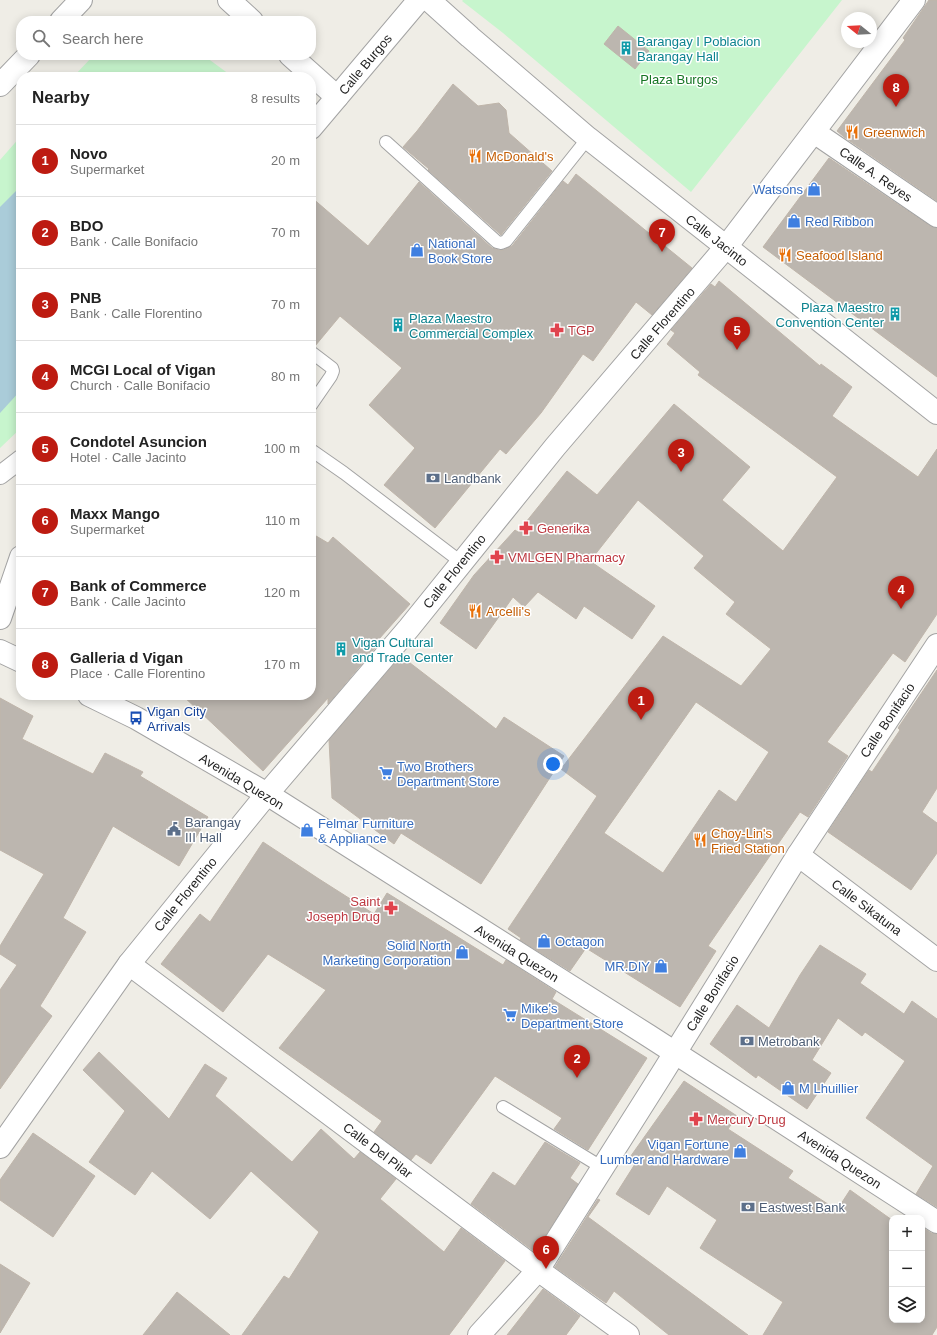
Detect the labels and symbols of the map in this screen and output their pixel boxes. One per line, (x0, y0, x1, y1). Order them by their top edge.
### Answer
north arrow (841, 12, 877, 48)
street label: Calle Burgos (336, 31, 395, 98)
place label: Barangay I Poblacion Barangay Hall (637, 34, 761, 64)
building icon: Barangay I Poblacion Barangay Hall (618, 40, 634, 56)
park label: Plaza Burgos (640, 72, 718, 87)
pin: 8 (883, 74, 909, 107)
restaurant icon: Greenwich (844, 124, 860, 140)
place label: Greenwich (863, 125, 925, 140)
street label: Calle A. Reyes (836, 144, 915, 205)
restaurant icon: McDonald's (467, 148, 483, 164)
place label: McDonald's (486, 149, 554, 164)
shop icon: Watsons (806, 181, 822, 197)
place label: Watsons (753, 182, 803, 197)
street label: Calle Jacinto (683, 212, 751, 269)
shop icon: Red Ribbon (786, 213, 802, 229)
place label: Red Ribbon (805, 214, 874, 229)
pin: 7 (649, 219, 675, 252)
place label: National Book Store (428, 236, 492, 266)
shop icon: National Book Store (409, 242, 425, 258)
restaurant icon: Seafood Island (777, 247, 793, 263)
place label: Seafood Island (796, 248, 883, 263)
street label: Calle Florentino (627, 284, 698, 363)
place label: Plaza Maestro Convention Center (776, 300, 885, 330)
building icon: Plaza Maestro Convention Center (887, 306, 903, 322)
place label: Plaza Maestro Commercial Complex (409, 311, 534, 341)
building icon: Plaza Maestro Commercial Complex (390, 317, 406, 333)
pin: 5 (724, 317, 750, 350)
pharmacy icon: TGP (549, 322, 565, 338)
place label: TGP (568, 323, 595, 338)
pin: 3 (668, 439, 694, 472)
bank icon: Landbank (425, 470, 441, 486)
place label: Landbank (444, 471, 502, 486)
pharmacy icon: Generika (518, 520, 534, 536)
place label: Generika (537, 521, 591, 536)
street label: Calle Florentino (420, 531, 489, 611)
pharmacy icon: VMLGEN Pharmacy (489, 549, 505, 565)
place label: VMLGEN Pharmacy (508, 550, 626, 565)
pin: 4 (888, 576, 914, 609)
restaurant icon: Arcelli's (467, 603, 483, 619)
place label: Arcelli's (486, 604, 531, 619)
place label: Vigan Cultural and Trade Center (352, 635, 454, 665)
building icon: Vigan Cultural and Trade Center (333, 641, 349, 657)
street label: Calle Bonifacio (857, 680, 918, 760)
pin: 1 (628, 687, 654, 720)
place label: Vigan City Arrivals (147, 704, 207, 734)
bus stop icon: Vigan City Arrivals (128, 710, 144, 726)
street label: Avenida Quezon (197, 750, 287, 813)
your location (543, 754, 563, 774)
place label: Two Brothers Department Store (397, 759, 500, 789)
supermarket icon: Two Brothers Department Store (378, 765, 394, 781)
place label: Barangay III Hall (185, 815, 241, 845)
place label: Felmar Furniture & Appliance (318, 816, 414, 846)
public building icon: Barangay III Hall (166, 821, 182, 837)
shop icon: Felmar Furniture & Appliance (299, 822, 315, 838)
place label: Choy-Lin's Fried Station (711, 826, 785, 856)
restaurant icon: Choy-Lin's Fried Station (692, 832, 708, 848)
street label: Calle Florentino (151, 854, 220, 934)
street label: Calle Sikatuna (829, 876, 905, 939)
place label: Saint Joseph Drug (306, 894, 380, 924)
pharmacy icon: Saint Joseph Drug (383, 900, 399, 916)
street label: Avenida Quezon (472, 922, 561, 985)
shop icon: Octagon (536, 933, 552, 949)
place label: Octagon (555, 934, 604, 949)
place label: Solid North Marketing Corporation (322, 938, 451, 968)
shop icon: Solid North Marketing Corporation (454, 944, 470, 960)
street label: Calle Bonifacio (683, 953, 742, 1034)
shop icon: MR.DIY (653, 958, 669, 974)
place label: MR.DIY (605, 959, 650, 974)
place label: Mike's Department Store (521, 1001, 624, 1031)
supermarket icon: Mike's Department Store (502, 1007, 518, 1023)
bank icon: Metrobank (739, 1033, 755, 1049)
place label: Metrobank (758, 1034, 820, 1049)
pin: 2 (564, 1045, 590, 1078)
shop icon: M Lhuillier (780, 1080, 796, 1096)
place label: M Lhuillier (799, 1081, 859, 1096)
pharmacy icon: Mercury Drug (688, 1111, 704, 1127)
place label: Mercury Drug (707, 1112, 786, 1127)
street label: Calle Del Pilar (340, 1120, 416, 1182)
street label: Avenida Quezon (795, 1127, 884, 1192)
place label: Vigan Fortune Lumber and Hardware (600, 1137, 729, 1167)
shop icon: Vigan Fortune Lumber and Hardware (732, 1143, 748, 1159)
bank icon: Eastwest Bank (740, 1199, 756, 1215)
place label: Eastwest Bank (759, 1200, 845, 1215)
pin: 6 (533, 1236, 559, 1269)

